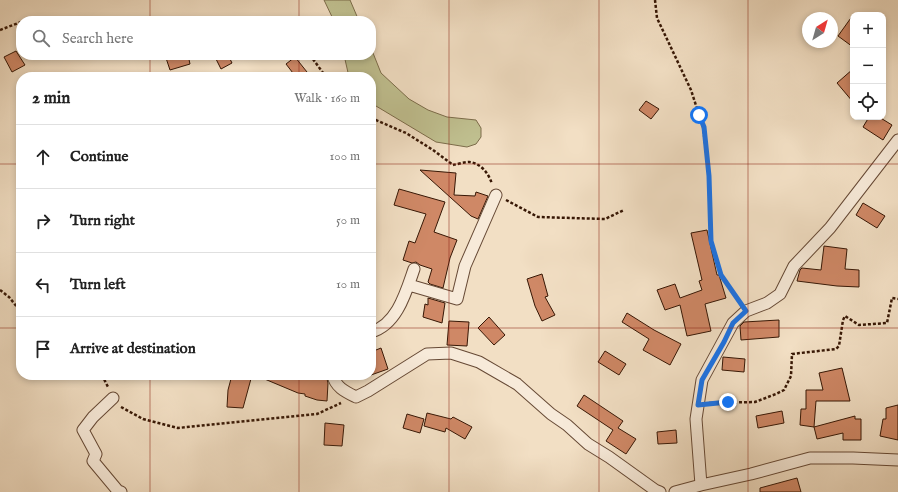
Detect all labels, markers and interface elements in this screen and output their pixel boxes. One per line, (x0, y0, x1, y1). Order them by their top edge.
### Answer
north arrow (802, 12, 838, 48)
map controls (850, 12, 886, 120)
button: + (850, 12, 886, 48)
search box (16, 16, 376, 60)
icon: search (30, 27, 52, 49)
text: Search here (62, 29, 133, 48)
button: − (850, 48, 886, 84)
button: locate (850, 84, 886, 120)
text: 2 min (32, 88, 70, 109)
text: Walk · 160 m (294, 90, 360, 107)
route start (690, 106, 708, 124)
icon: ahead (32, 146, 54, 168)
text: Continue (70, 147, 128, 166)
text: 100 m (330, 148, 360, 165)
icon: right (32, 210, 54, 232)
text: Turn right (70, 211, 135, 230)
text: 50 m (336, 212, 360, 229)
icon: left (32, 274, 54, 296)
text: Turn left (70, 275, 126, 294)
text: 10 m (336, 276, 360, 293)
icon: arrive (32, 338, 54, 360)
text: Arrive at destination (70, 339, 196, 358)
route end (719, 393, 737, 411)

